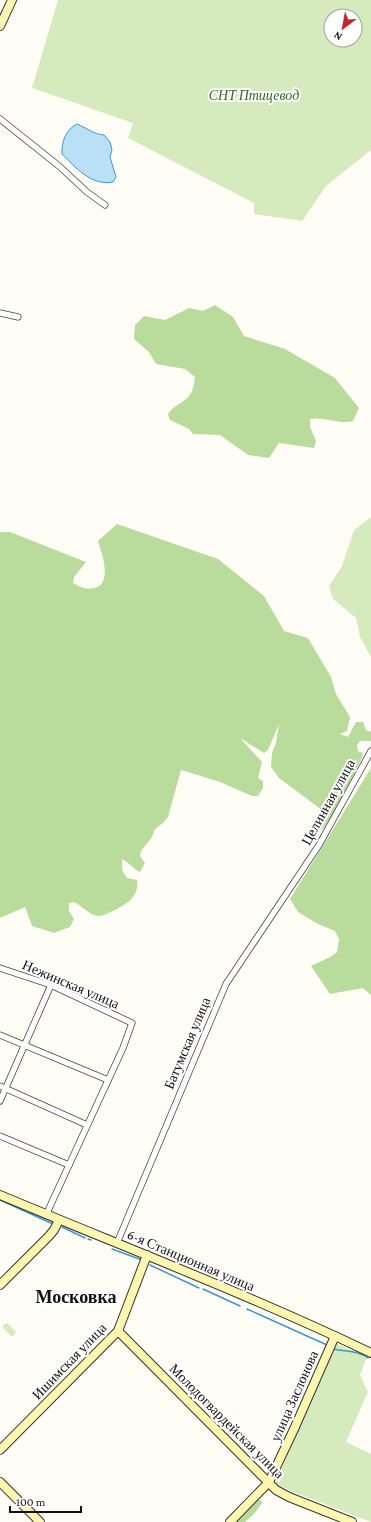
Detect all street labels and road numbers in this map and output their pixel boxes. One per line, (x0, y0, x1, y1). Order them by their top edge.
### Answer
street label: Целинная улица (298, 756, 359, 848)
street label: Нежинская улица (20, 956, 123, 1012)
street label: Батумская улица (160, 994, 214, 1091)
street label: 6-я Станционная улица (125, 1226, 258, 1294)
street label: Ишимская улица (29, 1319, 110, 1402)
street label: улица Заслонова (267, 1347, 322, 1444)
street label: Молодогвардейская улица (166, 1360, 288, 1482)

